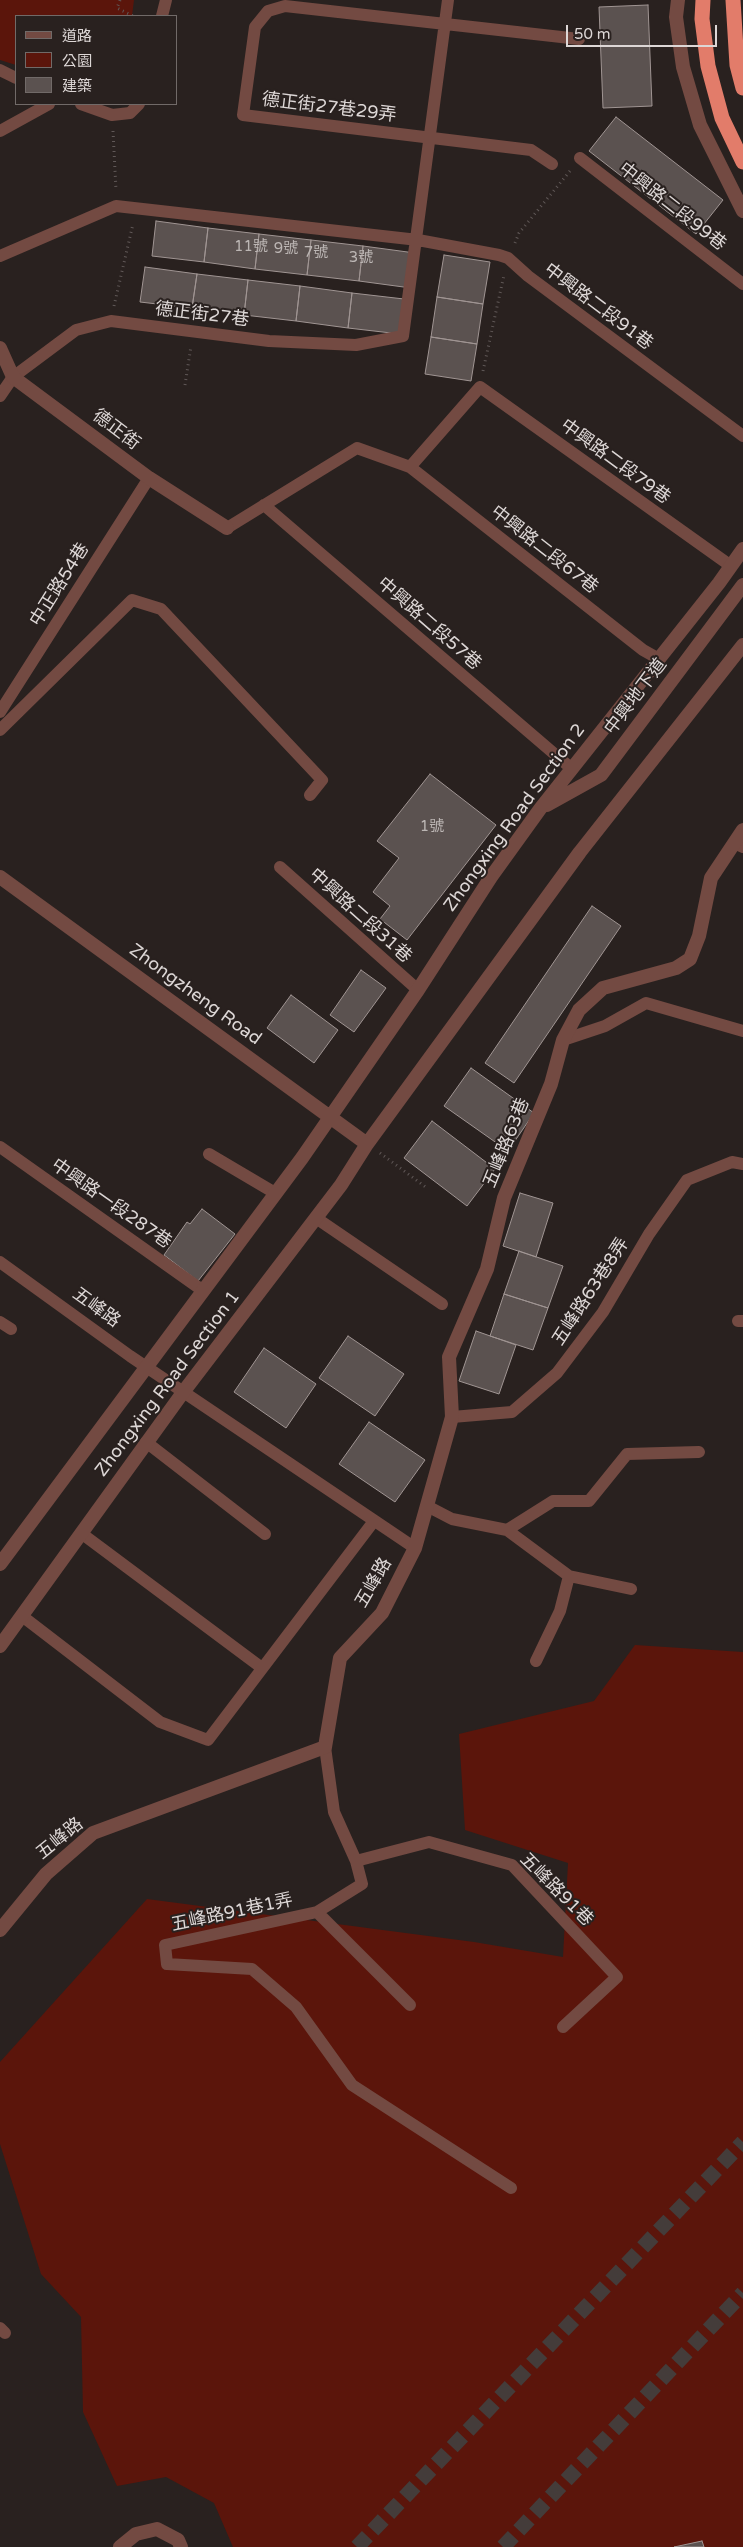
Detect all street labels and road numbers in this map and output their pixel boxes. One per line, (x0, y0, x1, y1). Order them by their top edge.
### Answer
street label: 德正街27巷29弄 (261, 89, 397, 127)
street label: 中興路二段99巷 (614, 158, 730, 256)
street label: 中興路二段91巷 (539, 259, 657, 355)
street label: 德正街27巷 (154, 299, 250, 331)
street label: 德正街 (88, 405, 144, 455)
street label: 中興路二段79巷 (556, 415, 674, 509)
street label: 中興路二段67巷 (486, 501, 602, 599)
street label: 中正路54巷 (26, 539, 94, 631)
street label: 中興路二段57巷 (373, 573, 485, 675)
street label: 中興地下道 (600, 655, 672, 739)
street label: Zhongxing Road Section 2 (440, 720, 590, 916)
street label: 中興路二段31巷 (304, 864, 416, 968)
street label: Zhongzheng Road (125, 940, 265, 1050)
street label: 五峰路63巷 (479, 1095, 535, 1191)
street label: 中興路一段287巷 (47, 1154, 175, 1254)
street label: 五峰路63巷8弄 (548, 1234, 634, 1350)
street label: 五峰路 (68, 1283, 124, 1333)
street label: Zhongxing Road Section 1 (91, 1287, 245, 1481)
street label: 五峰路 (351, 1554, 397, 1612)
street label: 五峰路 (32, 1814, 88, 1864)
street label: 五峰路91巷 (515, 1849, 597, 1931)
street label: 五峰路91巷1弄 (169, 1890, 295, 1936)

